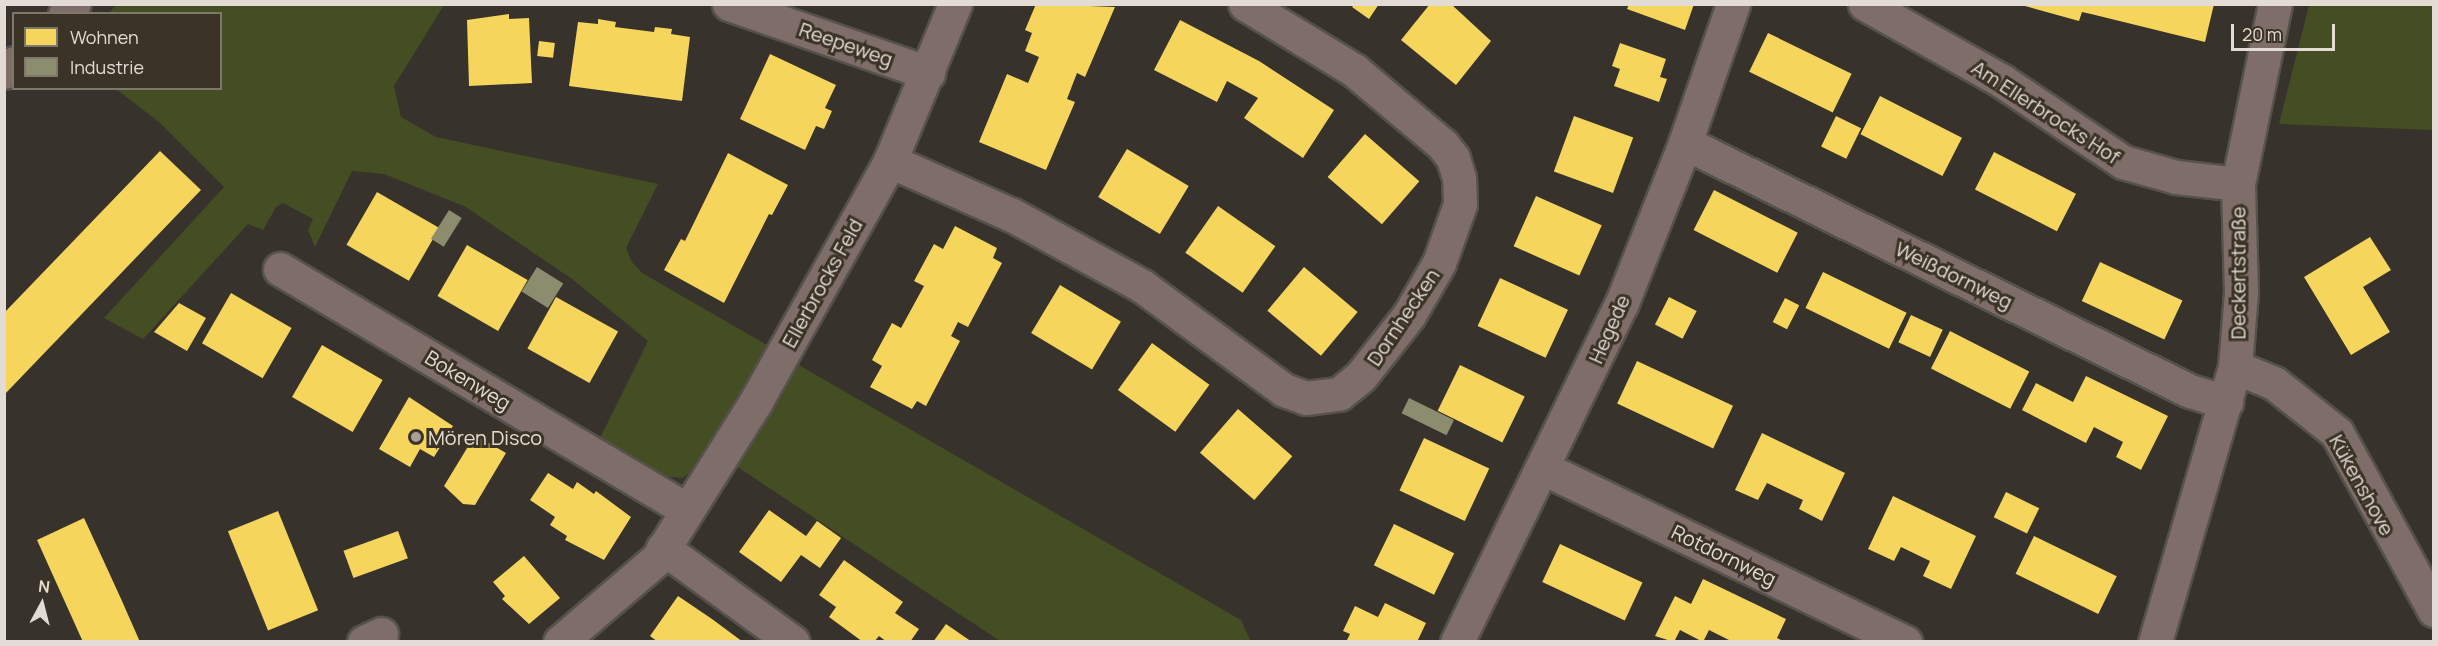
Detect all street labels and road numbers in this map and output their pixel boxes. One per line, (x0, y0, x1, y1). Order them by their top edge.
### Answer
street label: Reepeweg (796, 17, 896, 71)
street label: Am Ellerbrocks Hof (1967, 55, 2125, 169)
street label: Deckertstraße (2226, 207, 2250, 339)
street label: Ellerbrocks Feld (777, 214, 867, 352)
street label: Weißdornweg (1892, 236, 2016, 314)
street label: Dornhecken (1362, 264, 1444, 370)
street label: Hegede (1583, 291, 1635, 367)
street label: Bokenweg (421, 345, 515, 415)
street label: Kükenshove (2325, 431, 2399, 539)
street label: Rotdornweg (1668, 519, 1780, 591)

